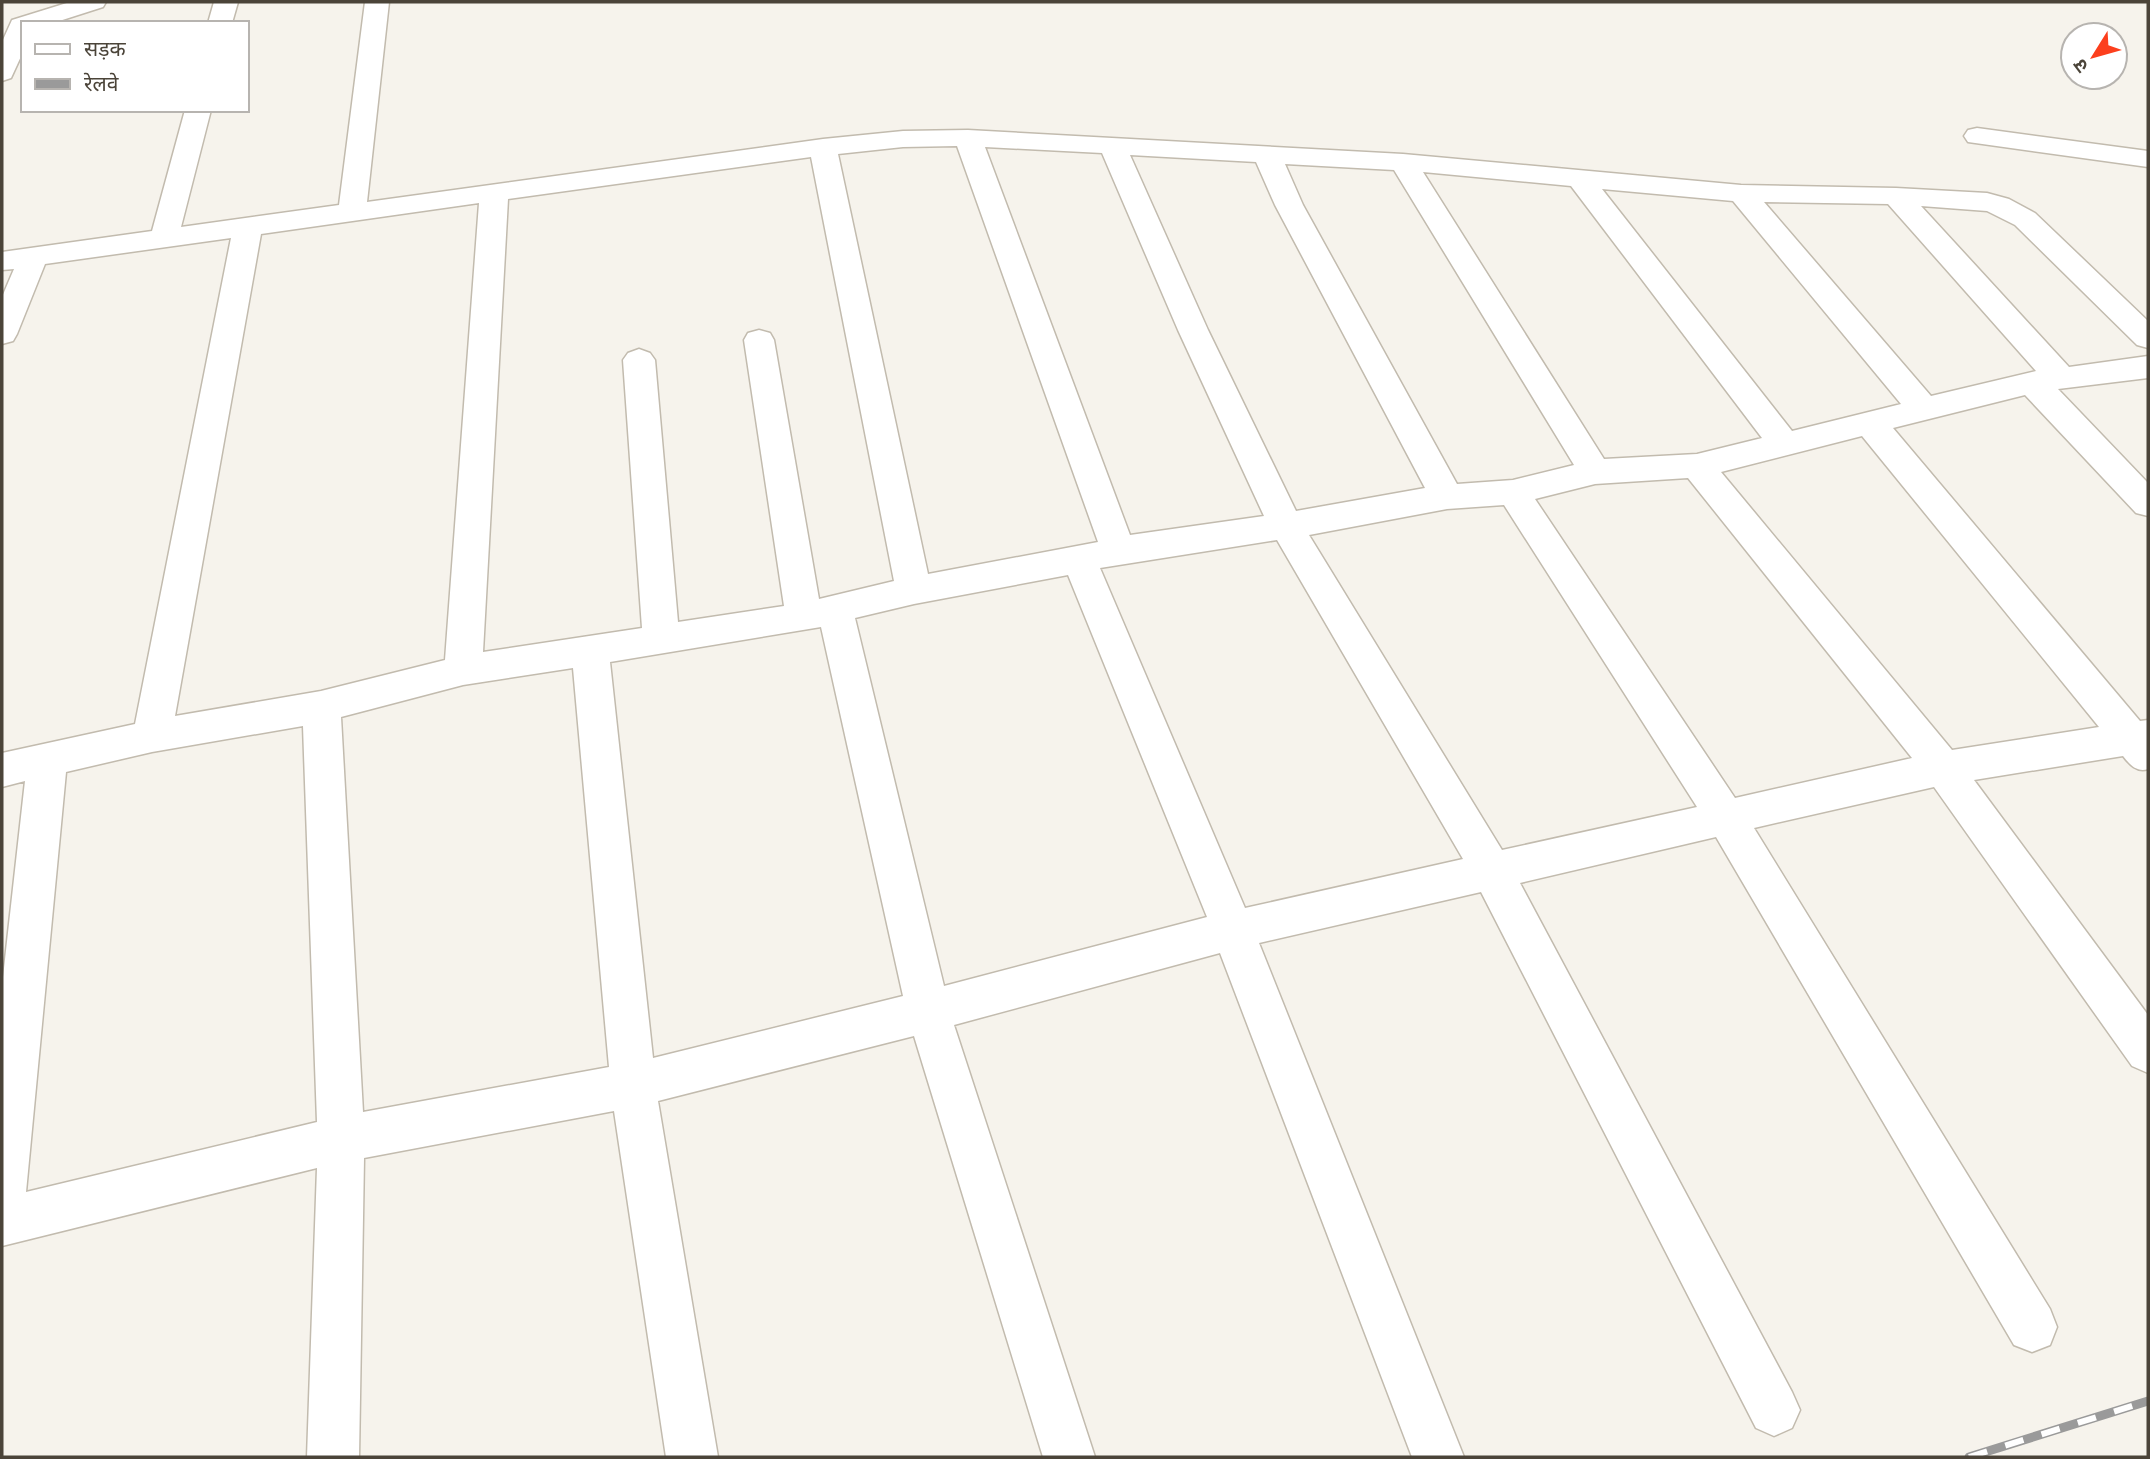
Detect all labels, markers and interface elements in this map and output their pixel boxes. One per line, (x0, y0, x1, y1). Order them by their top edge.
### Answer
legend (21, 21, 248, 112)
north arrow (2059, 21, 2129, 91)
text: सड़क (84, 34, 126, 64)
text: उ (2066, 53, 2095, 78)
text: रेलवे (83, 69, 119, 99)

